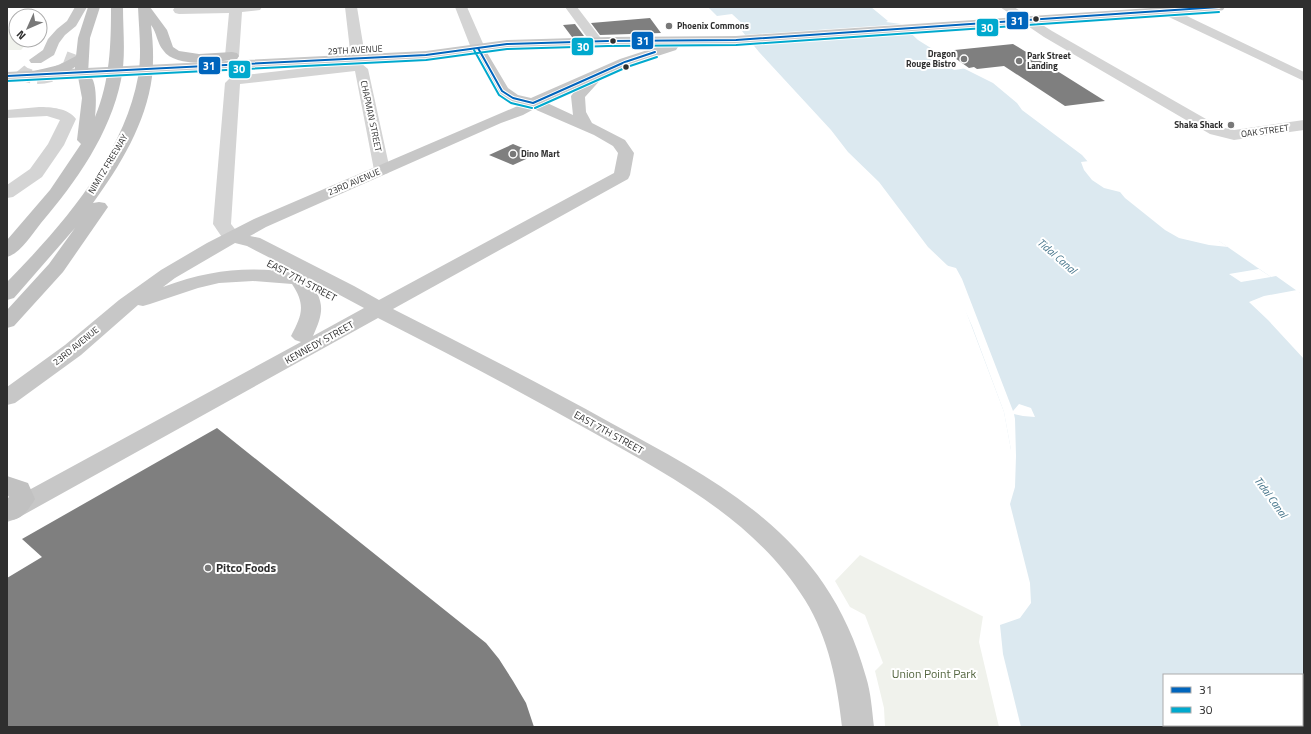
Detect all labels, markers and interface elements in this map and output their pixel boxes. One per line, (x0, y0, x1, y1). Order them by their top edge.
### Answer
north arrow (8, 8, 48, 48)
line badge: 31 (1006, 11, 1029, 30)
text: 31 (1011, 13, 1023, 29)
unlabelled marker (1031, 14, 1041, 24)
line badge: 30 (976, 18, 999, 37)
place label: Phoenix Commons (677, 19, 749, 32)
text: 30 (981, 20, 993, 36)
marker: Phoenix Commons (664, 21, 674, 31)
text: N (13, 27, 29, 43)
line badge: 31 (631, 31, 654, 50)
text: 31 (637, 33, 649, 49)
unlabelled marker (608, 36, 618, 46)
line badge: 30 (571, 37, 594, 56)
text: 30 (577, 39, 589, 55)
street label: 29TH AVENUE (327, 42, 383, 57)
place label: Dragon Rouge Bistro (906, 47, 956, 70)
place label: Park Street Landing (1027, 49, 1071, 72)
marker: Dragon Rouge Bistro (959, 54, 969, 64)
line badge: 31 (198, 56, 221, 75)
marker: Park Street Landing (1014, 56, 1024, 66)
text: 31 (203, 58, 215, 74)
line badge: 30 (228, 60, 251, 79)
text: 30 (233, 61, 245, 77)
unlabelled marker (621, 62, 631, 72)
street label: CHAPMAN STREET (358, 79, 385, 153)
place label: Shaka Shack (1174, 118, 1223, 131)
marker: Shaka Shack (1226, 120, 1236, 130)
street label: OAK STREET (1240, 121, 1290, 140)
street label: NIMITZ FREEWAY (85, 131, 131, 196)
place label: Dino Mart (521, 147, 560, 160)
marker: Dino Mart (508, 149, 518, 159)
street label: 23RD AVENUE (326, 165, 382, 198)
water label: Tidal Canal (1034, 234, 1081, 279)
street label: EAST 7TH STREET (264, 256, 340, 306)
street label: KENNEDY STREET (282, 317, 357, 368)
street label: 23RD AVENUE (50, 323, 101, 368)
street label: EAST 7TH STREET (571, 407, 647, 458)
water label: Tidal Canal (1251, 473, 1292, 522)
place label: Pitco Foods (216, 558, 276, 577)
marker: Pitco Foods (203, 563, 213, 573)
park label: Union Point Park (892, 664, 976, 683)
legend (1163, 674, 1303, 726)
text: 31 (1199, 680, 1212, 699)
text: 30 (1199, 700, 1213, 719)

